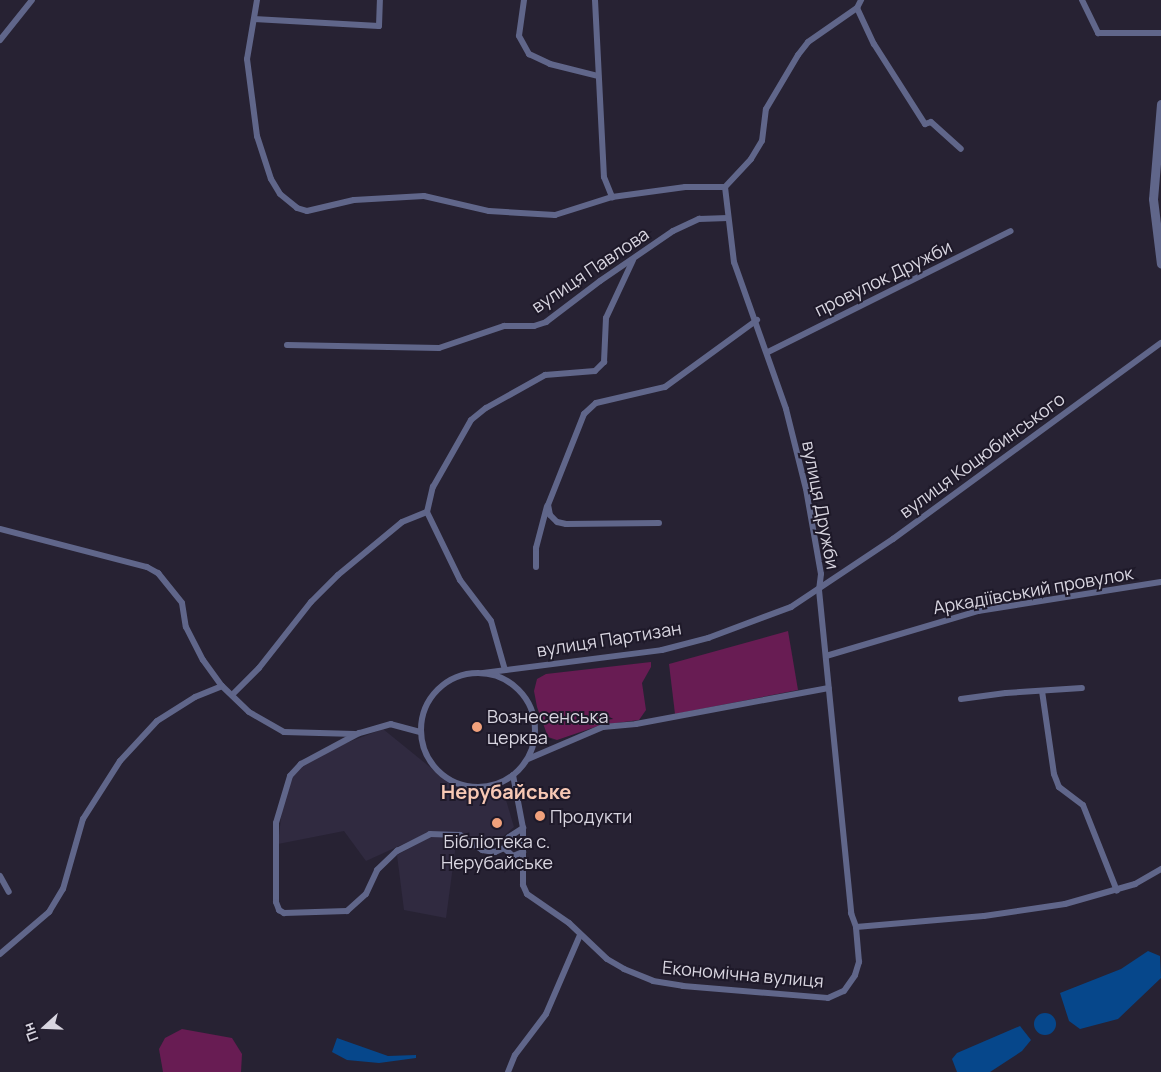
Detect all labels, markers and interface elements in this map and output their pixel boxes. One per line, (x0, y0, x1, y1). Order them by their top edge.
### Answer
street label: вулиця Павлова (527, 223, 653, 317)
street label: провулок Дружби (811, 235, 955, 321)
street label: вулиця Коцюбинського (895, 388, 1069, 522)
street label: вулиця Дружби (798, 439, 844, 571)
street label: Аркадіївський провулок (931, 562, 1135, 618)
street label: вулиця Партизан (535, 617, 683, 661)
place label: Вознесенська церква (487, 706, 608, 749)
marker: Вознесенська церква (471, 721, 483, 733)
district label: Нерубайське (441, 779, 571, 803)
place label: Продукти (550, 805, 632, 827)
marker: Продукти (534, 810, 546, 822)
marker: Бібліотека с. Нерубайське (491, 817, 503, 829)
place label: Бібліотека с. Нерубайське (441, 831, 553, 874)
street label: Економічна вулиця (661, 956, 825, 992)
north arrow (20, 1002, 70, 1052)
text: Пн (18, 1020, 43, 1044)

